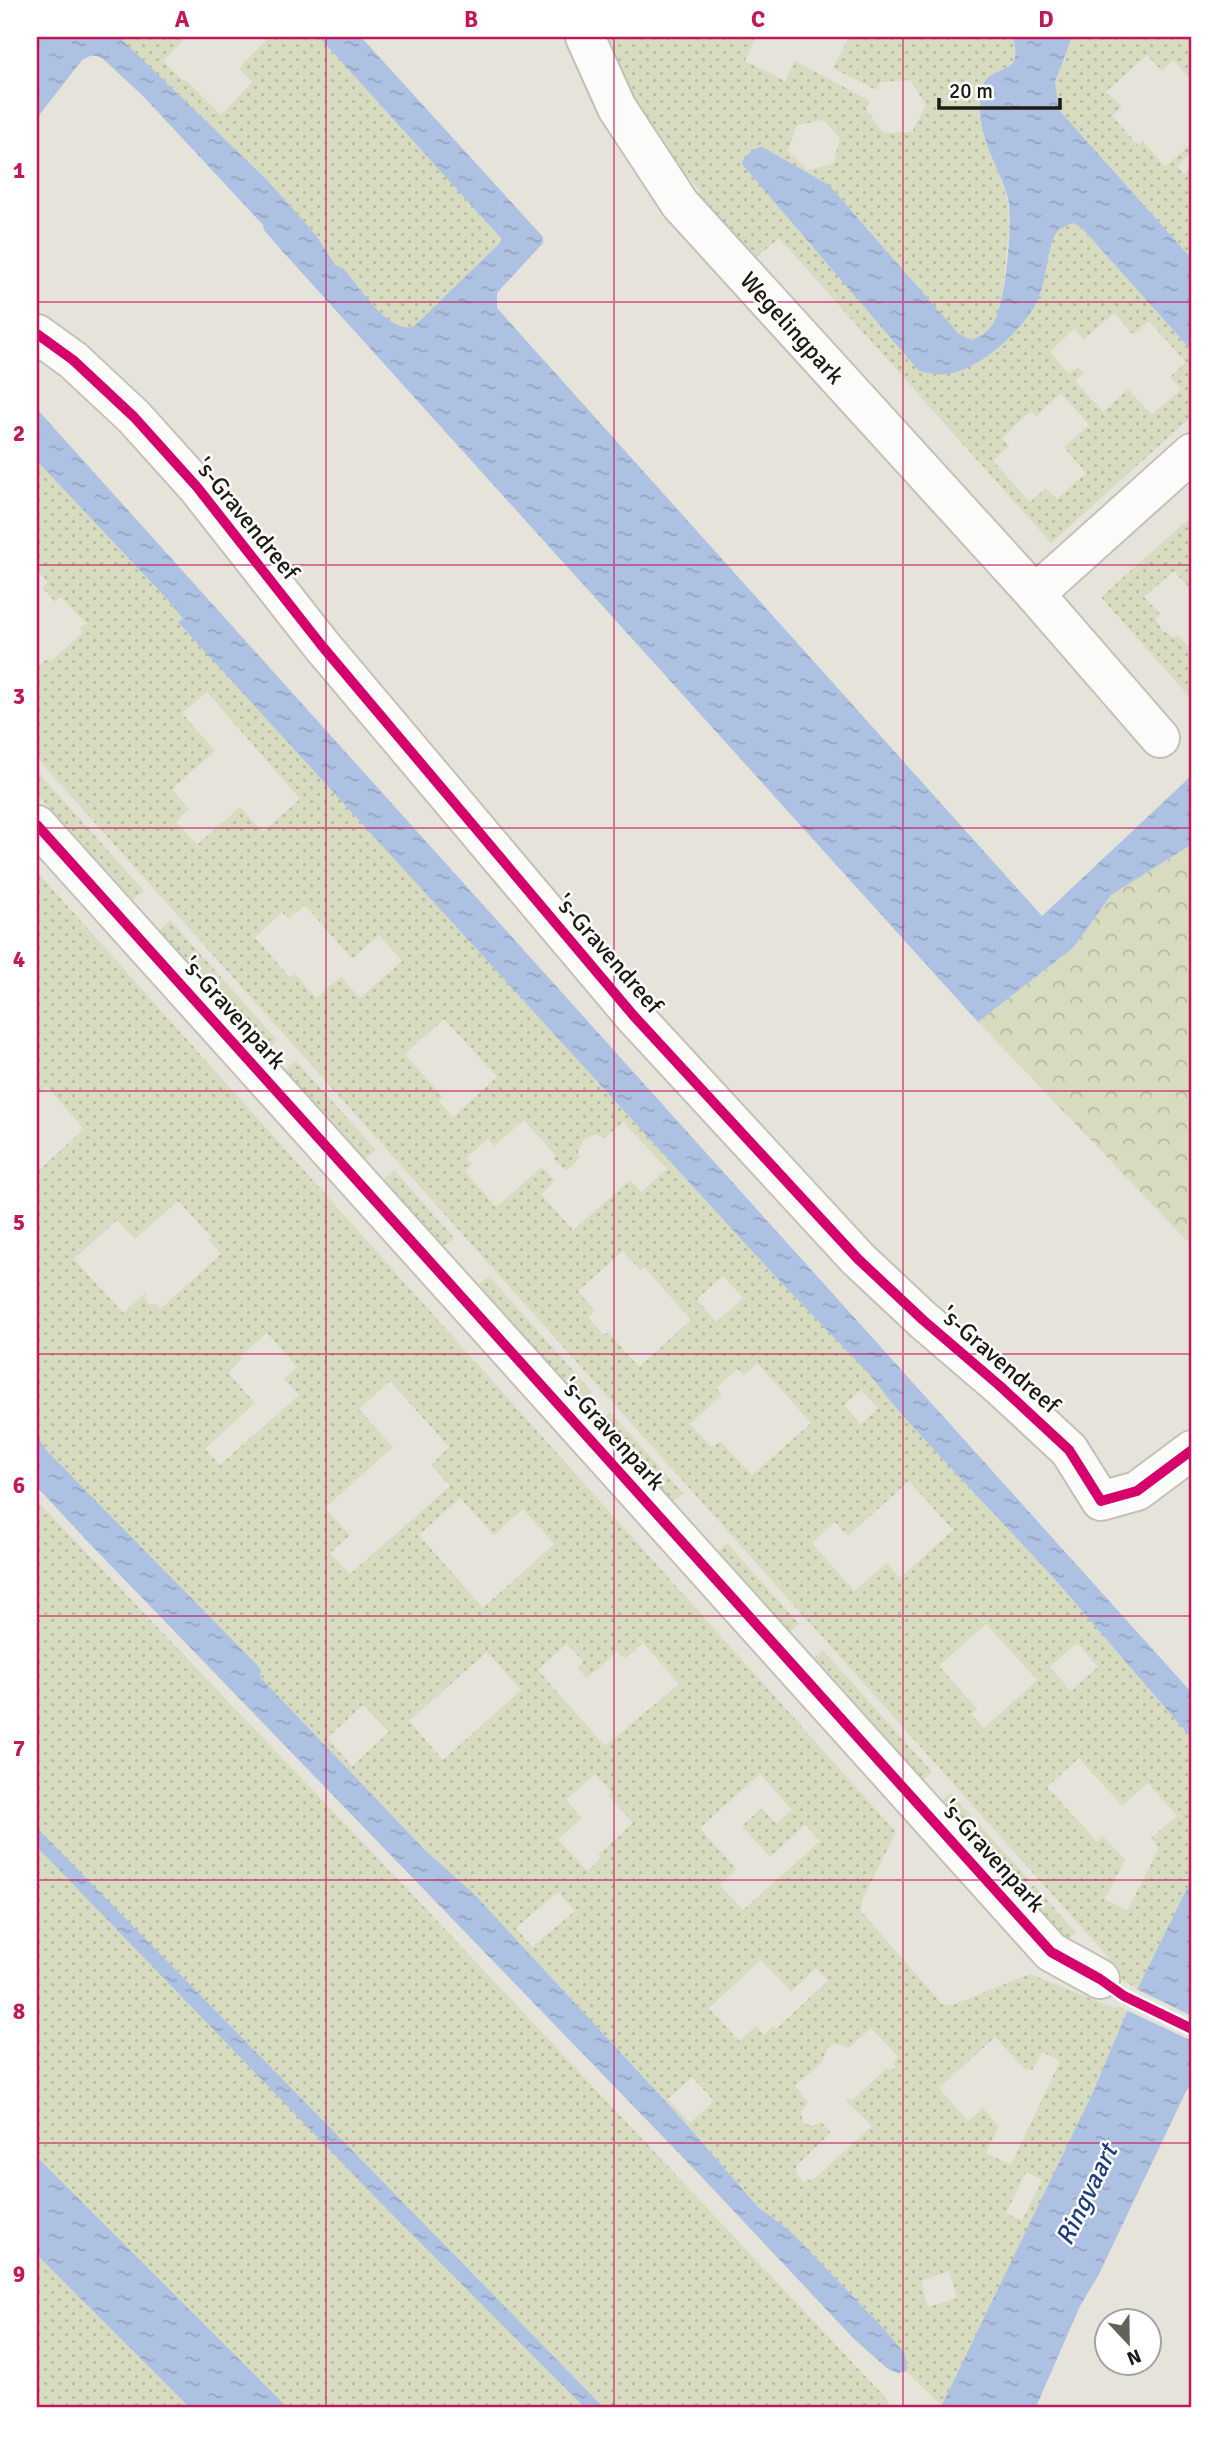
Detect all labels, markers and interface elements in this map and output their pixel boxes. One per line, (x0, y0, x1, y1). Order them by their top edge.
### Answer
text: A (175, 5, 190, 34)
text: B (464, 5, 478, 34)
text: C (751, 5, 765, 34)
text: D (1038, 5, 1054, 34)
scale bar (939, 66, 1059, 110)
text: 20 m (949, 78, 993, 104)
text: 1 (13, 156, 25, 185)
street label: Wegelingpark (734, 266, 850, 390)
text: 2 (13, 419, 25, 448)
street label: 's-Gravendreef (189, 452, 306, 587)
text: 3 (13, 682, 25, 711)
street label: 's-Gravendreef (549, 888, 670, 1021)
text: 4 (13, 945, 25, 974)
street label: 's-Gravenpark (176, 951, 292, 1075)
text: 5 (13, 1208, 25, 1237)
street label: 's-Gravendreef (934, 1300, 1067, 1421)
street label: 's-Gravenpark (555, 1372, 671, 1496)
text: 6 (13, 1471, 25, 1500)
text: 7 (13, 1734, 25, 1763)
street label: 's-Gravenpark (935, 1794, 1051, 1918)
text: 8 (13, 1997, 25, 2026)
water label: Ringvaart (1049, 2137, 1126, 2251)
text: 9 (13, 2260, 25, 2289)
north arrow (1092, 2308, 1162, 2378)
text: N (1123, 2343, 1145, 2370)

